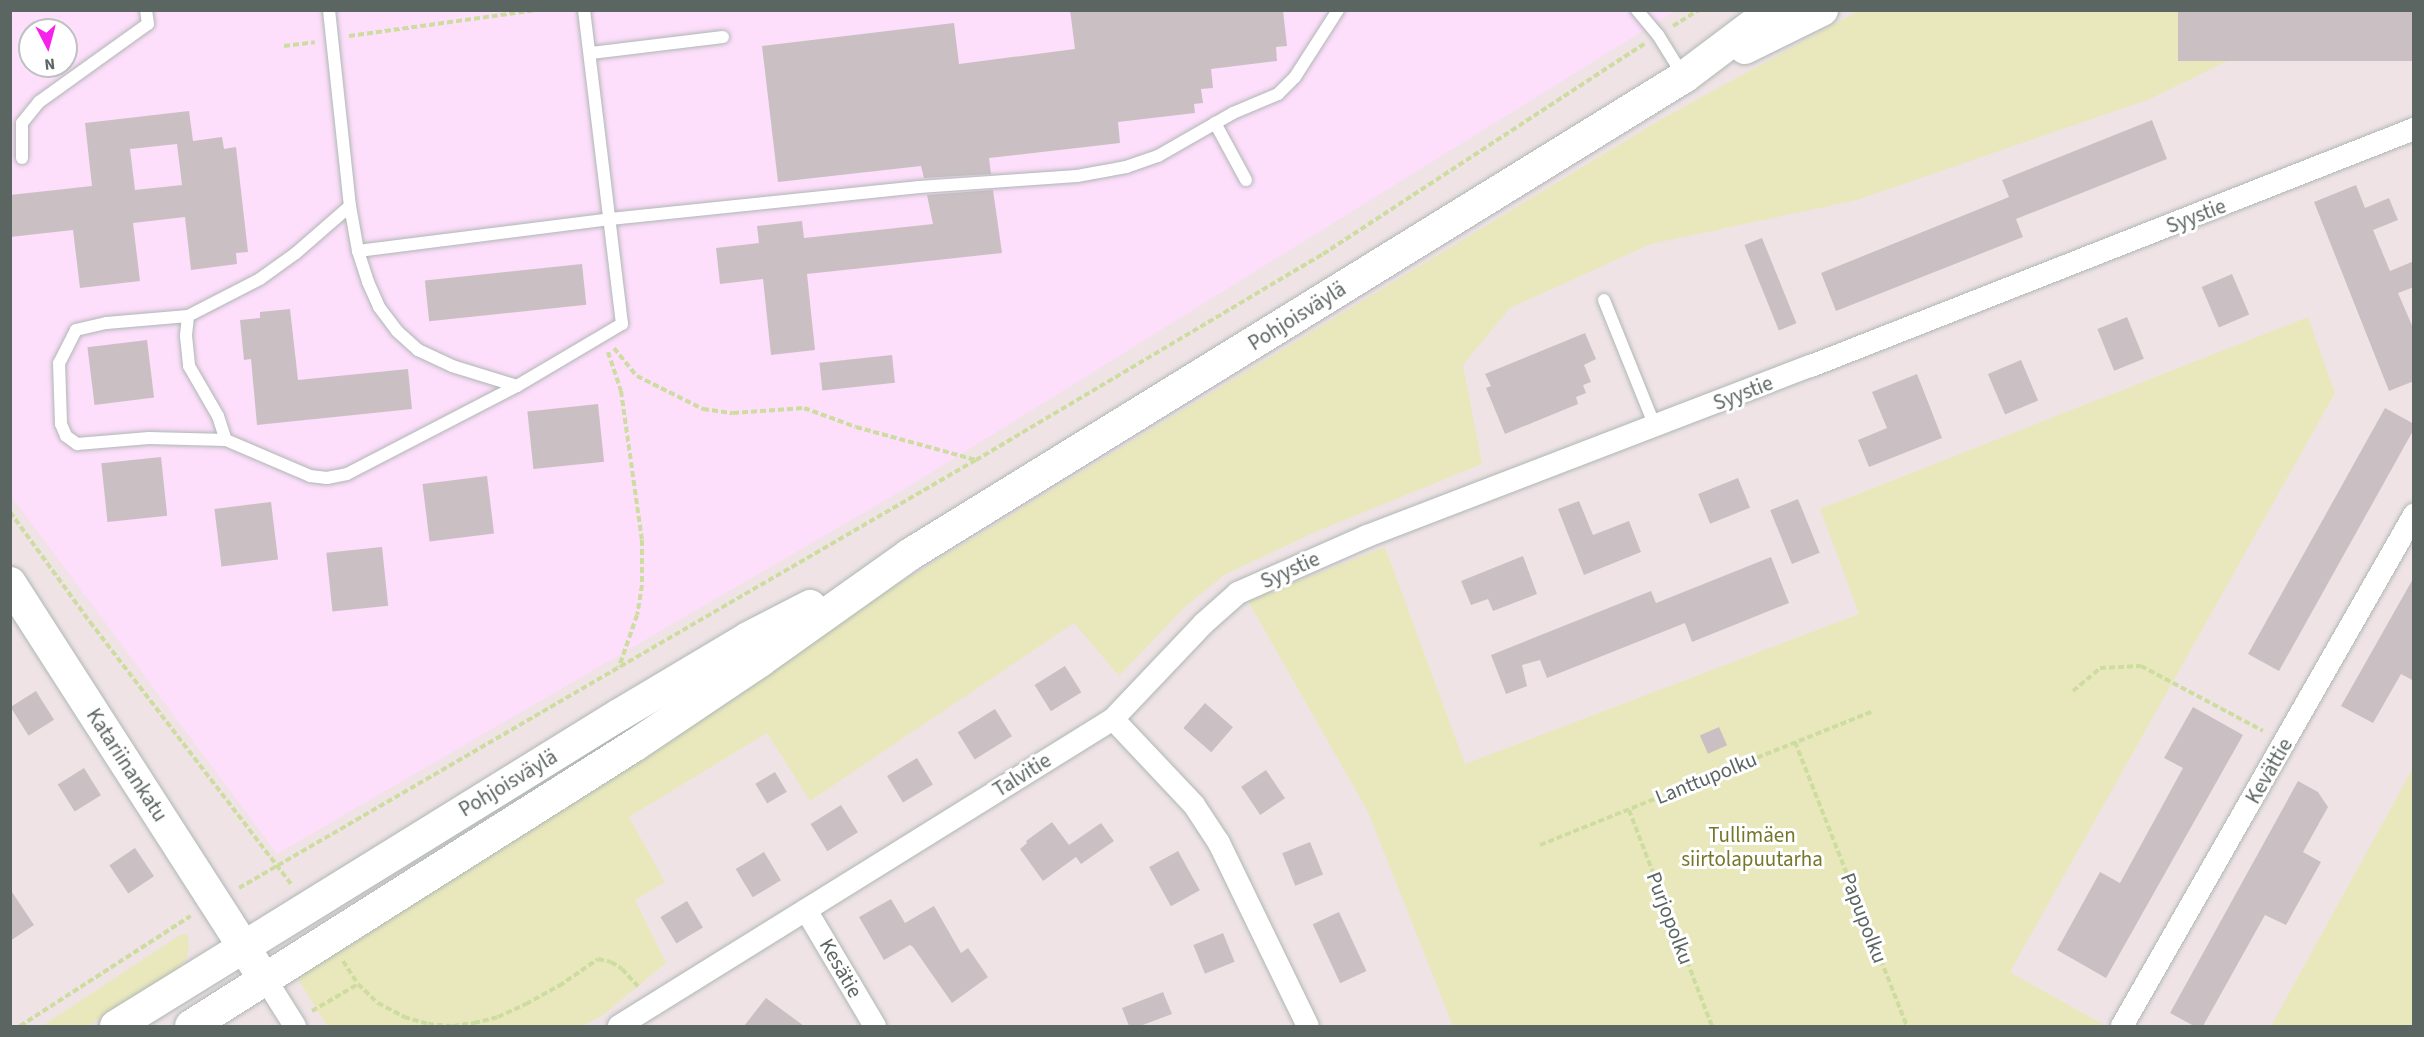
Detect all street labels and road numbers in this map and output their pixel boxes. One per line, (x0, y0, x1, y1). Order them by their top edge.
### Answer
street label: Syystie (2163, 193, 2229, 239)
street label: Pohjoisväylä (1243, 276, 1351, 356)
street label: Syystie (1710, 370, 1776, 416)
street label: Syystie (1257, 546, 1323, 594)
street label: Katariinankatu (81, 704, 173, 826)
street label: Kevättie (2240, 734, 2298, 808)
street label: Pohjoisväylä (454, 744, 562, 822)
street label: Lanttupolku (1651, 746, 1761, 810)
street label: Talvitie (988, 748, 1056, 802)
street label: Purjopolku (1641, 868, 1699, 968)
street label: Papupolku (1835, 869, 1893, 967)
street label: Kesätie (814, 934, 868, 1002)

